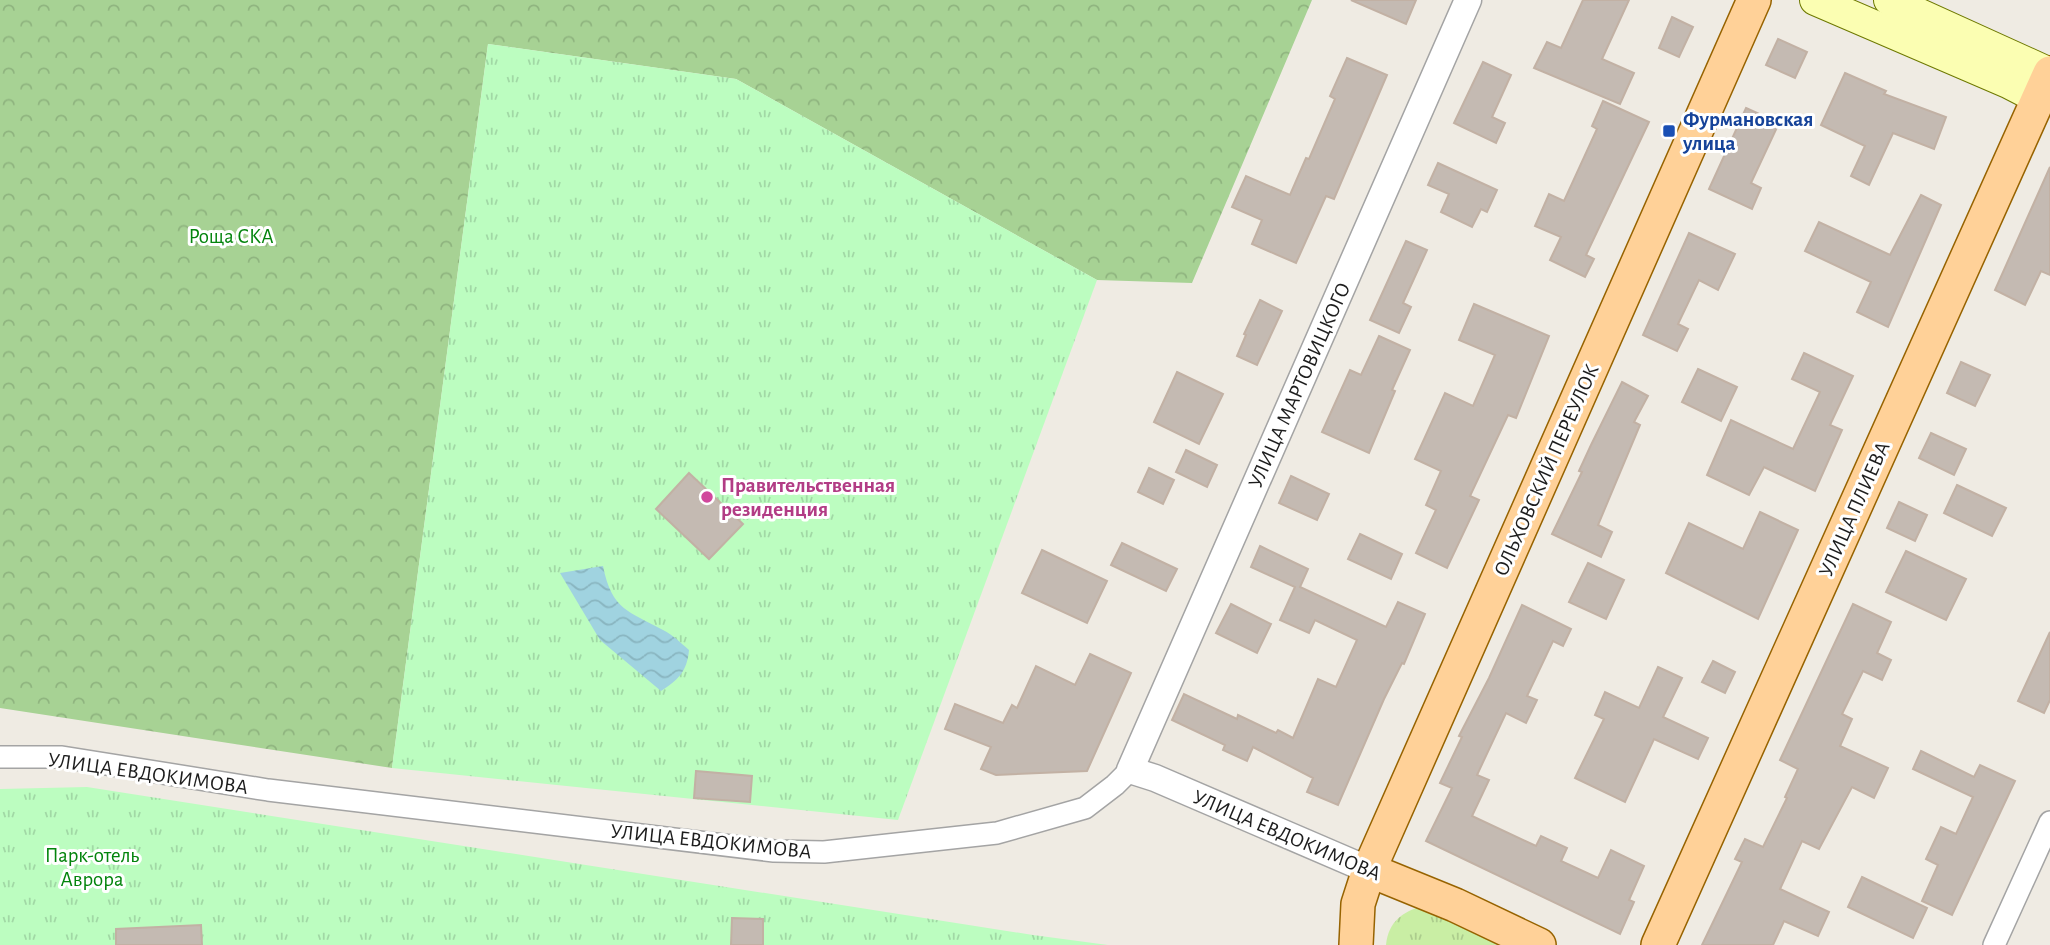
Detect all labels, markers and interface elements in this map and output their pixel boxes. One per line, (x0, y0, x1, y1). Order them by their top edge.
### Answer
place label: Фурмановская улица (1682, 109, 1813, 154)
marker: Фурмановская улица (1661, 123, 1677, 139)
park label: Роща СКА (188, 226, 274, 247)
street label: УЛИЦА МАРТОВИЦКОГО (1245, 279, 1354, 491)
street label: ОЛЬХОВСКИЙ ПЕРЕУЛОК (1489, 361, 1603, 579)
street label: УЛИЦА ПЛИЕВА (1815, 439, 1894, 580)
place label: Правительственная резиденция (721, 475, 895, 520)
marker: Правительственная резиденция (699, 489, 715, 505)
street label: УЛИЦА ЕВДОКИМОВА (46, 749, 249, 798)
street label: УЛИЦА ЕВДОКИМОВА (1190, 786, 1384, 885)
street label: УЛИЦА ЕВДОКИМОВА (609, 821, 812, 862)
park label: Парк-отель Аврора (45, 845, 139, 890)

